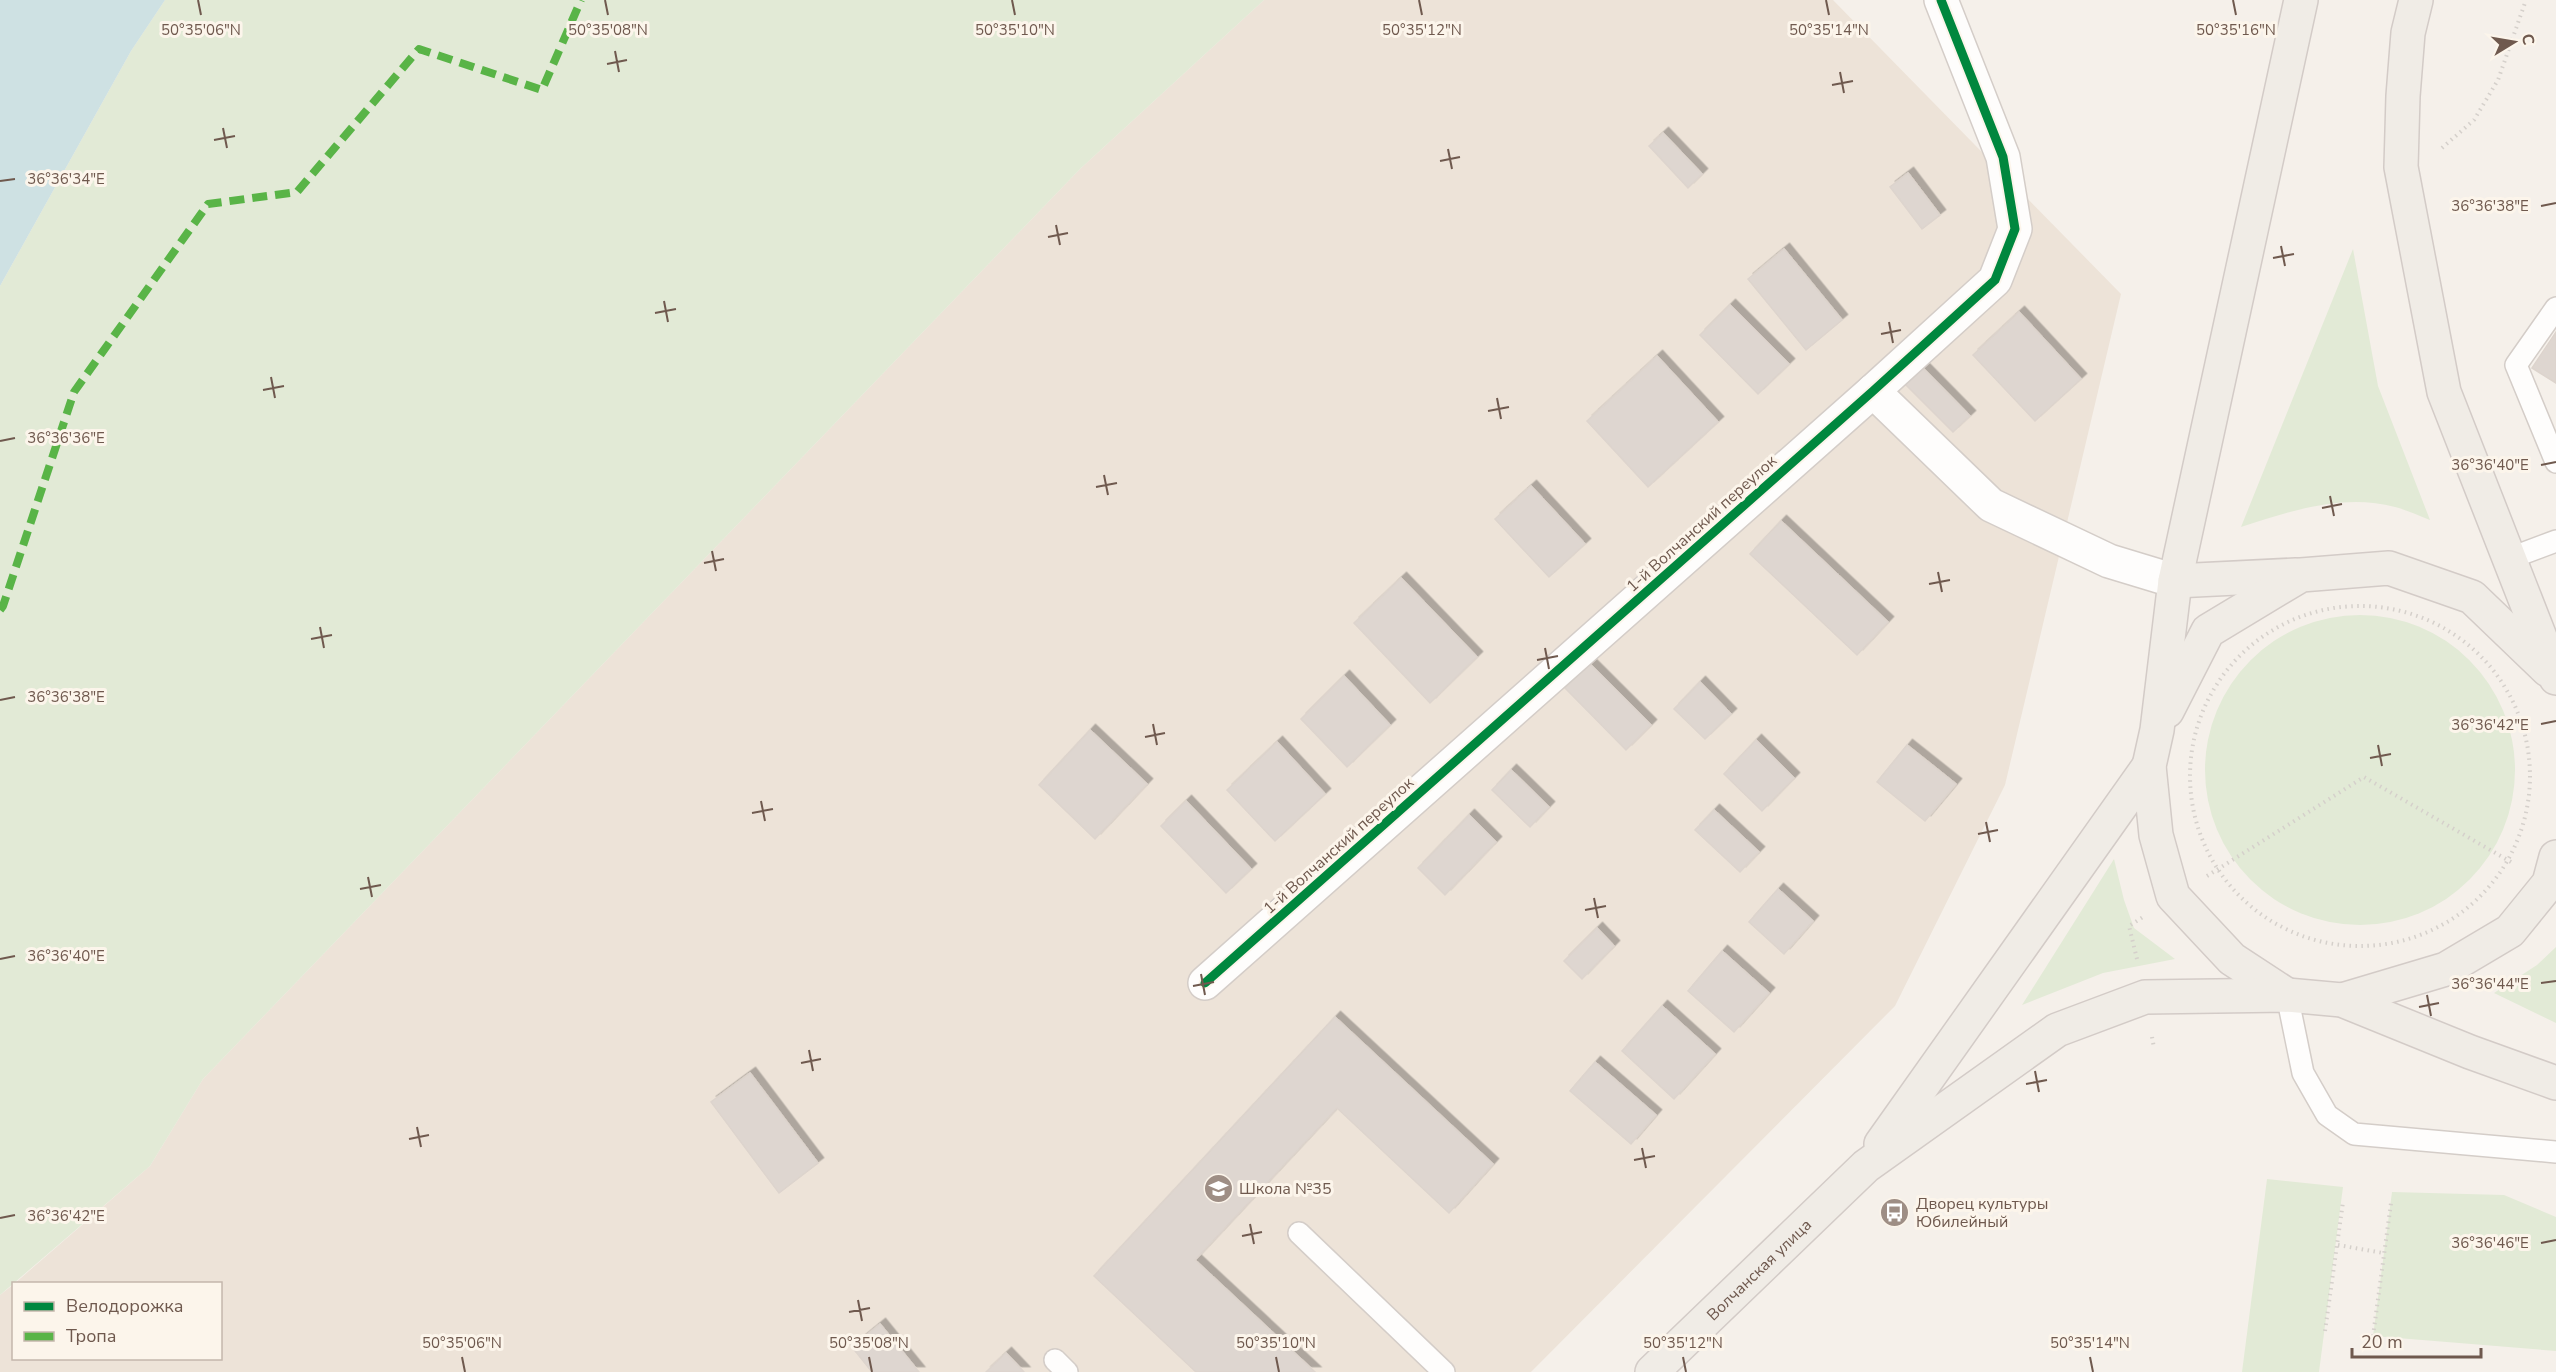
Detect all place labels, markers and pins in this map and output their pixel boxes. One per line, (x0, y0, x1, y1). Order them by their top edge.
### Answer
school or university icon: Школа №35 (1202, 1172, 1234, 1204)
place label: Школа №35 (1239, 1178, 1332, 1200)
place label: Дворец культуры Юбилейный (1916, 1193, 2048, 1233)
bus stop icon: Дворец культуры Юбилейный (1879, 1196, 1911, 1228)

